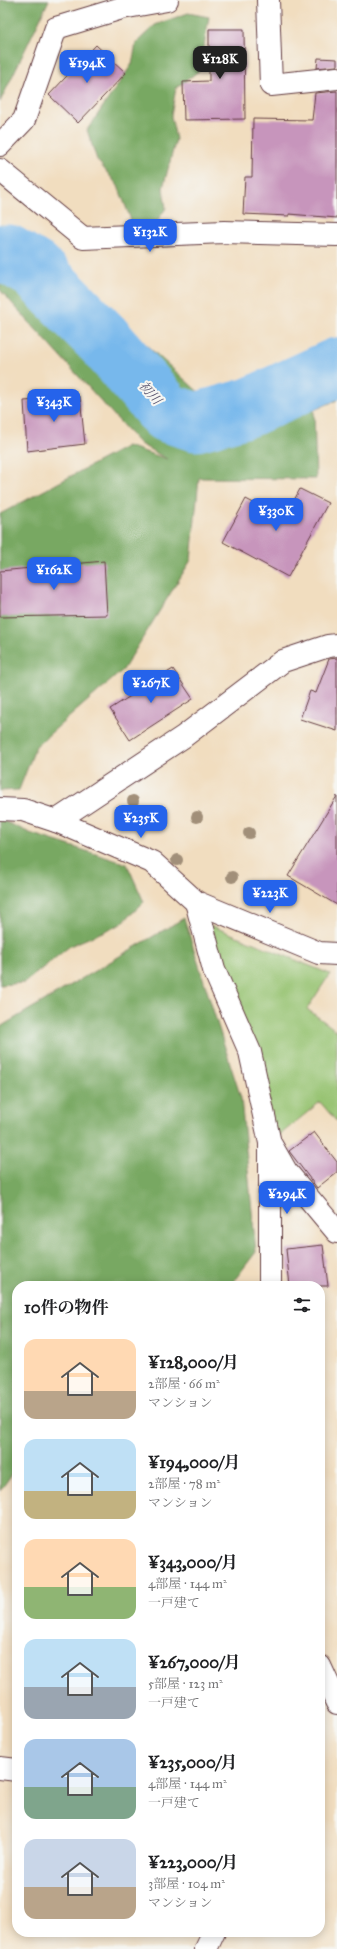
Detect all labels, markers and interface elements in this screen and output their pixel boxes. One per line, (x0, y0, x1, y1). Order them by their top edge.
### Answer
pin: ¥128K (192, 46, 248, 80)
pin: ¥194K (59, 50, 115, 84)
text: ¥128K (202, 51, 238, 67)
text: ¥194K (68, 55, 106, 71)
pin: ¥132K (122, 219, 178, 253)
text: ¥132K (133, 224, 167, 240)
water label: 初川 (135, 378, 166, 410)
pin: ¥343K (26, 389, 82, 423)
text: ¥343K (36, 394, 72, 410)
pin: ¥330K (248, 498, 304, 532)
text: ¥330K (258, 503, 294, 519)
pin: ¥162K (26, 557, 82, 591)
text: ¥162K (36, 562, 72, 578)
pin: ¥267K (123, 670, 179, 704)
text: ¥267K (132, 675, 170, 691)
pin: ¥235K (113, 805, 169, 839)
text: ¥235K (123, 810, 159, 826)
pin: ¥223K (242, 880, 298, 914)
text: ¥223K (252, 885, 288, 901)
pin: ¥294K (259, 1181, 315, 1215)
text: ¥294K (268, 1186, 306, 1202)
icon: filters (291, 1294, 313, 1316)
text: 10件の物件 (24, 1297, 109, 1318)
text: ¥128,000/月 (148, 1352, 239, 1373)
icon: home (56, 1355, 104, 1403)
text: 2部屋 · 66 m² (148, 1376, 220, 1392)
text: マンション (148, 1395, 212, 1411)
text: ¥194,000/月 (148, 1452, 240, 1473)
icon: home (56, 1455, 104, 1503)
text: 2部屋 · 78 m² (148, 1476, 220, 1492)
text: マンション (148, 1495, 212, 1511)
text: ¥343,000/月 (148, 1552, 238, 1573)
icon: home (56, 1555, 104, 1603)
text: 4部屋 · 144 m² (148, 1576, 227, 1592)
text: 一戸建て (148, 1595, 200, 1611)
text: ¥267,000/月 (148, 1652, 241, 1673)
icon: home (56, 1655, 104, 1703)
text: 5部屋 · 123 m² (148, 1676, 223, 1692)
text: 一戸建て (148, 1695, 200, 1711)
text: ¥235,000/月 (148, 1752, 237, 1773)
icon: home (56, 1755, 104, 1803)
text: 4部屋 · 144 m² (148, 1776, 227, 1792)
text: 一戸建て (148, 1795, 200, 1811)
text: ¥223,000/月 (148, 1852, 238, 1873)
icon: home (56, 1855, 104, 1903)
text: 3部屋 · 104 m² (148, 1876, 225, 1892)
text: マンション (148, 1895, 212, 1911)

